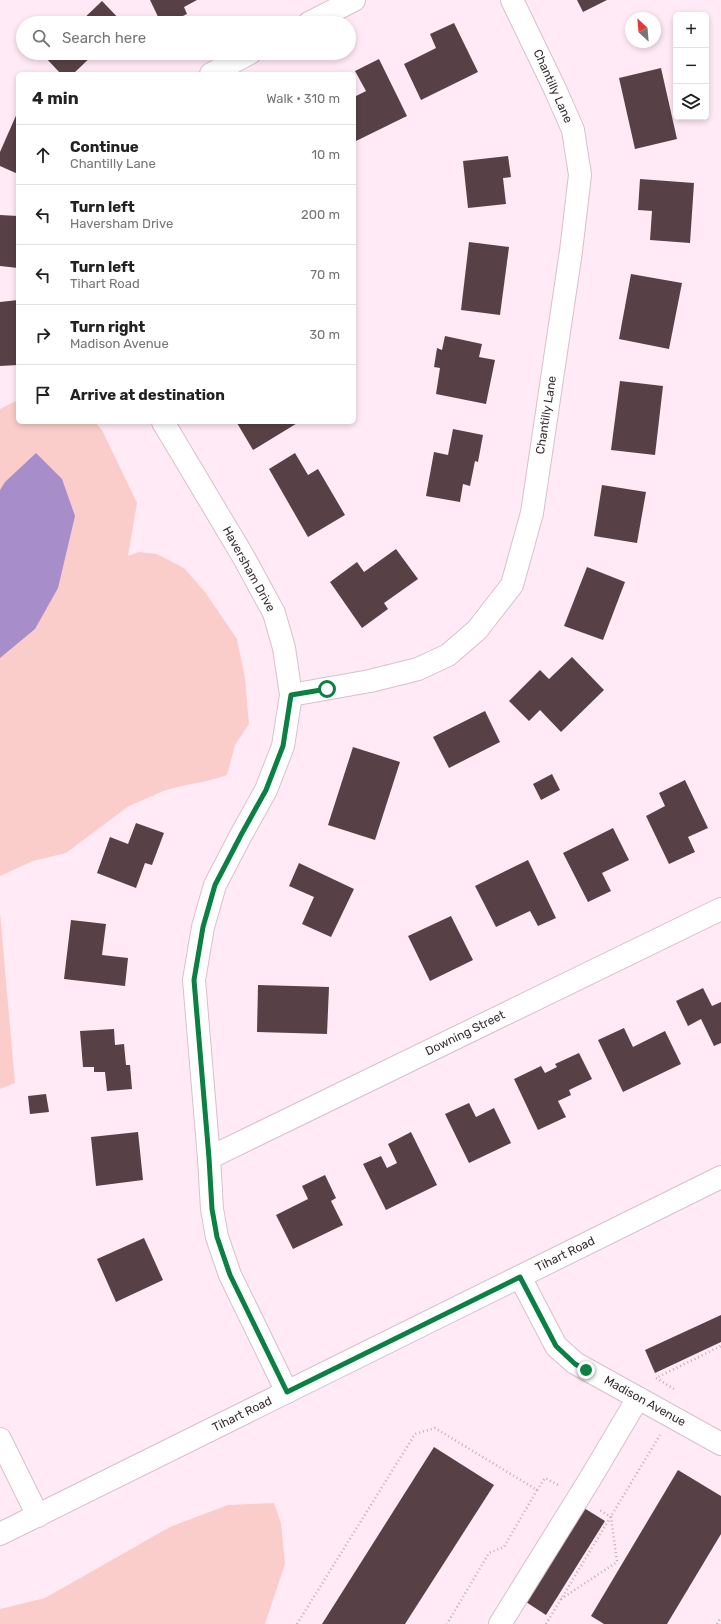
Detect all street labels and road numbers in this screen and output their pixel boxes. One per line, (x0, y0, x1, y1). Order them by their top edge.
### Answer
street label: Chantilly Lane (531, 47, 576, 125)
street label: Chantilly Lane (533, 375, 559, 455)
street label: Haversham Drive (220, 524, 278, 614)
street label: Downing Street (423, 1008, 507, 1058)
street label: Tihart Road (533, 1234, 597, 1274)
street label: Madison Avenue (602, 1373, 688, 1429)
street label: Tihart Road (210, 1394, 274, 1434)

